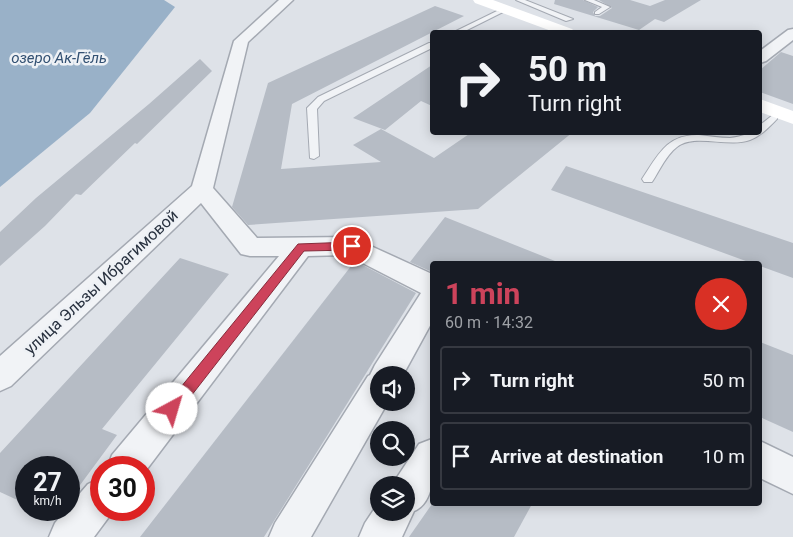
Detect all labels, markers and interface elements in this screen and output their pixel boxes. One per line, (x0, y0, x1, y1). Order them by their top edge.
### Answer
water label: озеро Ак-Гёль (11, 49, 107, 67)
text: 50 m (528, 49, 607, 90)
icon: right (445, 50, 510, 115)
text: Turn right (528, 91, 622, 116)
street label: улица Эльзы Ибрагимовой (20, 206, 182, 358)
pin (331, 225, 373, 267)
icon: arrive (338, 232, 366, 260)
text: 1 min (445, 276, 520, 311)
button: close (695, 278, 747, 330)
text: 60 m · 14:32 (445, 313, 533, 332)
map controls (370, 366, 415, 521)
button: sound (370, 366, 415, 411)
icon: right (447, 366, 475, 394)
text: Turn right (490, 369, 574, 392)
text: 50 m (702, 369, 745, 392)
position arrow (145, 382, 197, 434)
button: search (370, 421, 415, 466)
icon: arrive (447, 442, 475, 470)
text: Arrive at destination (490, 445, 663, 468)
text: 10 m (702, 445, 745, 468)
speed limit sign: 30 (90, 456, 155, 521)
text: 27 (33, 468, 62, 497)
button: layers (370, 476, 415, 521)
text: km/h (33, 494, 62, 508)

